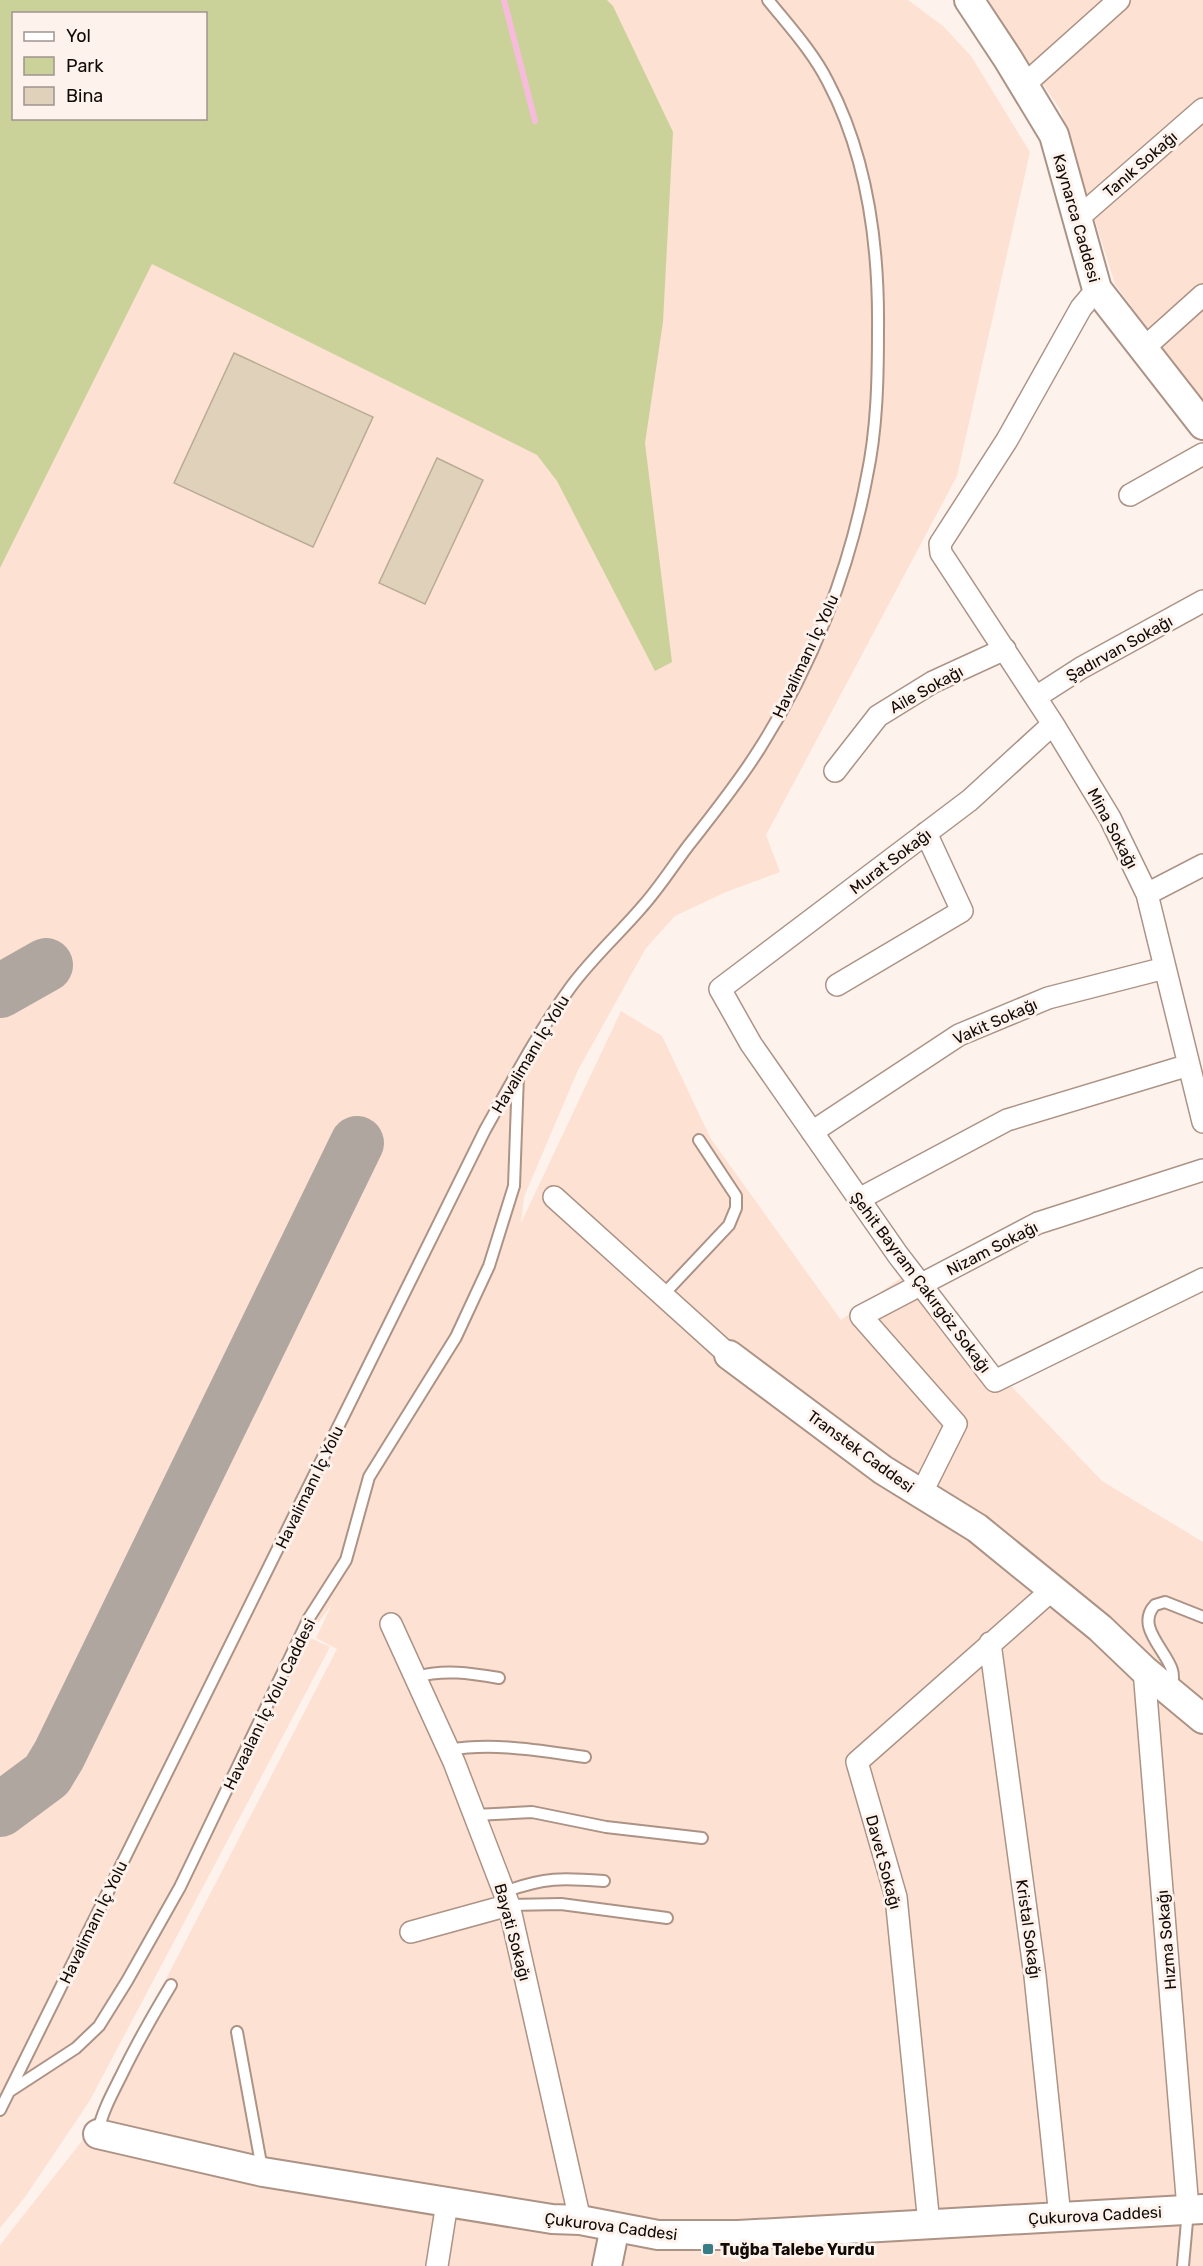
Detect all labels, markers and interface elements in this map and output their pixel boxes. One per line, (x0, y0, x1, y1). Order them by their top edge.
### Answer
legend (12, 12, 207, 120)
text: Yol (66, 25, 91, 47)
text: Park (66, 55, 104, 77)
text: Bina (66, 85, 103, 107)
street label: Tanık Sokağı (1099, 127, 1181, 202)
street label: Kaynarca Caddesi (1049, 152, 1104, 284)
street label: Havalimanı İç Yolu (768, 591, 842, 721)
street label: Şadırvan Sokağı (1063, 611, 1176, 686)
street label: Aile Sokağı (886, 662, 966, 717)
street label: Mina Sokağı (1083, 785, 1142, 872)
street label: Murat Sokağı (846, 825, 935, 898)
street label: Havalimanı İç Yolu (488, 992, 573, 1117)
street label: Vakit Sokağı (950, 994, 1040, 1048)
street label: Şehit Bayram Çakırgöz Sokağı (846, 1188, 995, 1376)
street label: Nizam Sokağı (944, 1217, 1041, 1280)
street label: Transtek Caddesi (804, 1406, 918, 1497)
street label: Havalimanı İç Yolu (272, 1423, 347, 1552)
street label: Havaalanı İç Yolu Caddesi (220, 1615, 319, 1793)
street label: Davet Sokağı (862, 1813, 905, 1911)
street label: Havalimanı İç Yolu (56, 1858, 131, 1987)
street label: Kristal Sokağı (1012, 1878, 1045, 1980)
street label: Bayati Sokağı (490, 1881, 535, 1983)
street label: Hızma Sokağı (1153, 1889, 1180, 1991)
street label: Çukurova Caddesi (1028, 2203, 1162, 2228)
street label: Çukurova Caddesi (543, 2209, 678, 2244)
place label: Tuğba Talebe Yurdu (720, 2240, 875, 2259)
marker: Tuğba Talebe Yurdu (701, 2242, 715, 2256)

